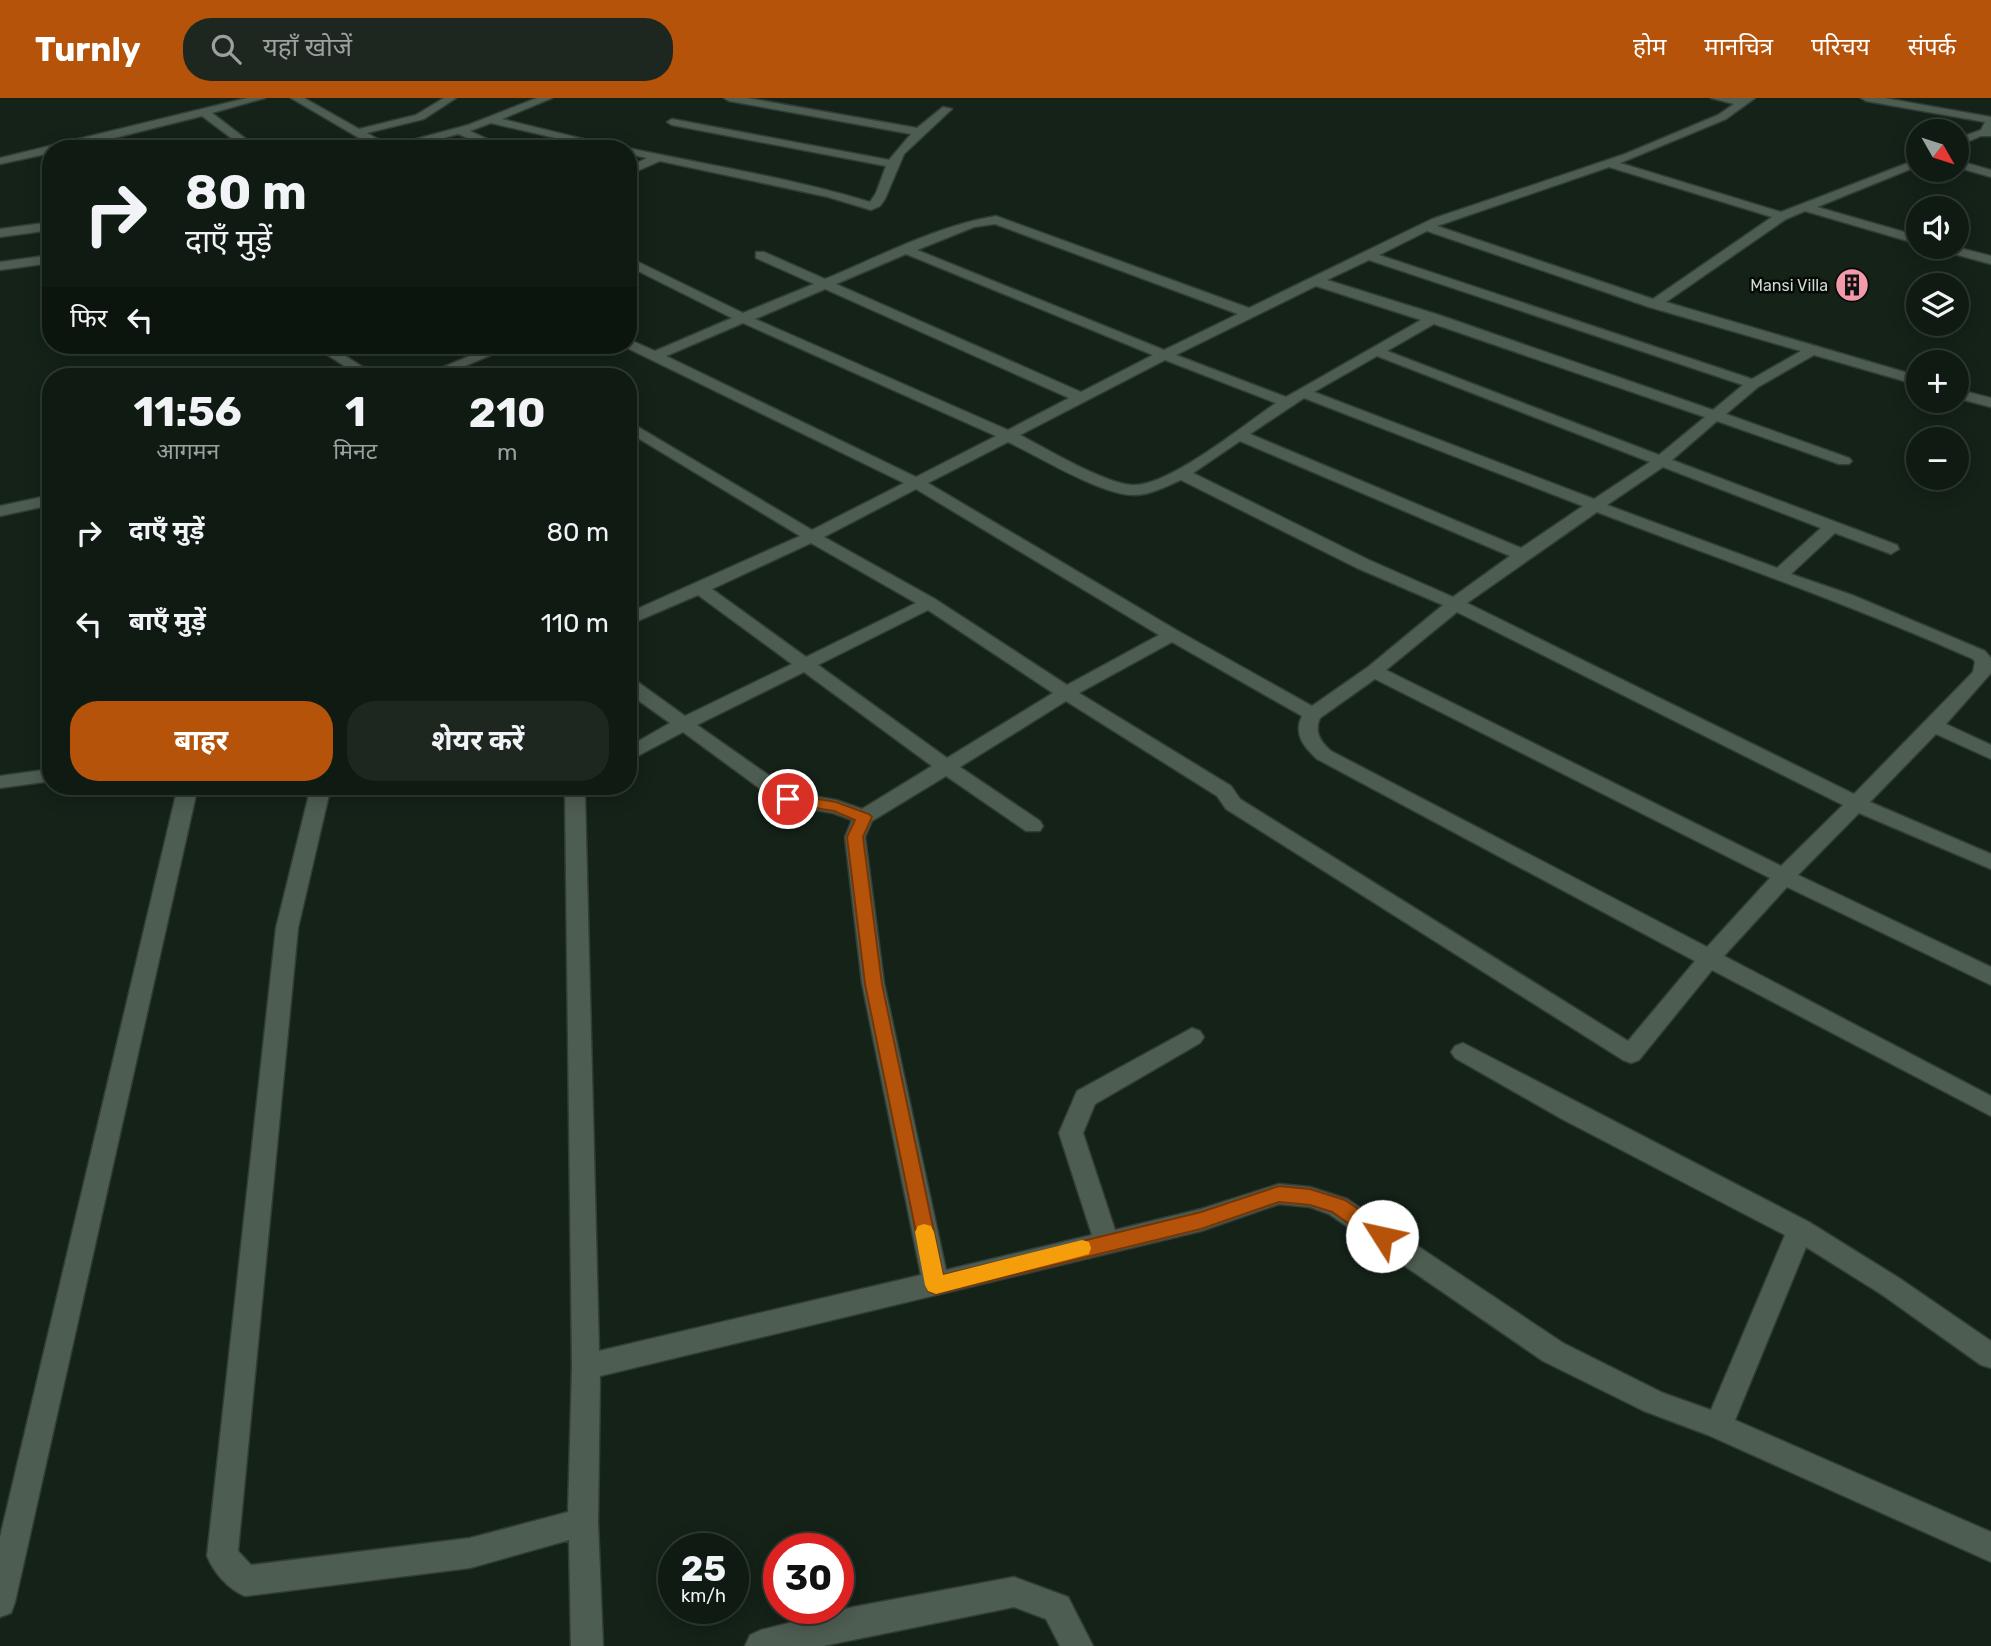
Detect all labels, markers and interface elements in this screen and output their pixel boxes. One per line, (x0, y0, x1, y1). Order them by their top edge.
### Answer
search box (183, 18, 673, 81)
text: Turnly (35, 30, 141, 69)
icon: search (207, 30, 245, 68)
text: यहाँ खोजें (263, 32, 352, 63)
text: होम (1633, 33, 1666, 61)
text: मानचित्र (1704, 33, 1773, 61)
text: परिचय (1811, 33, 1870, 61)
text: संपर्क (1908, 33, 1956, 61)
north arrow (1906, 119, 1969, 182)
map controls (1906, 119, 1969, 490)
text: 80 m (185, 163, 307, 221)
icon: right (70, 168, 161, 259)
button: sound (1906, 196, 1969, 259)
text: दाएँ मुड़ें (185, 222, 272, 260)
building icon: Mansi Villa (1833, 266, 1871, 304)
button: layers (1906, 273, 1969, 336)
place label: Mansi Villa (1750, 276, 1828, 295)
icon: left (121, 301, 159, 339)
text: फिर (70, 303, 107, 334)
button: + (1906, 350, 1969, 413)
text: 11:56 (133, 387, 242, 437)
text: 1 (345, 387, 366, 437)
text: 210 (469, 388, 546, 438)
button: − (1906, 427, 1969, 490)
text: आगमन (156, 437, 219, 465)
text: मिनट (333, 437, 377, 465)
text: m (497, 438, 517, 466)
icon: right (70, 514, 108, 552)
text: दाएँ मुड़ें (129, 515, 204, 546)
text: 80 m (546, 517, 609, 548)
icon: left (70, 605, 108, 643)
text: बाएँ मुड़ें (129, 606, 206, 637)
text: 110 m (541, 608, 609, 639)
button: बाहर (70, 701, 333, 781)
button: शेयर करें (347, 701, 609, 781)
pin (758, 769, 818, 829)
icon: arrive (769, 780, 807, 818)
position arrow (1345, 1199, 1419, 1273)
speed limit sign: 30 (763, 1533, 854, 1624)
text: 25 (681, 1548, 726, 1590)
text: km/h (681, 1585, 726, 1607)

